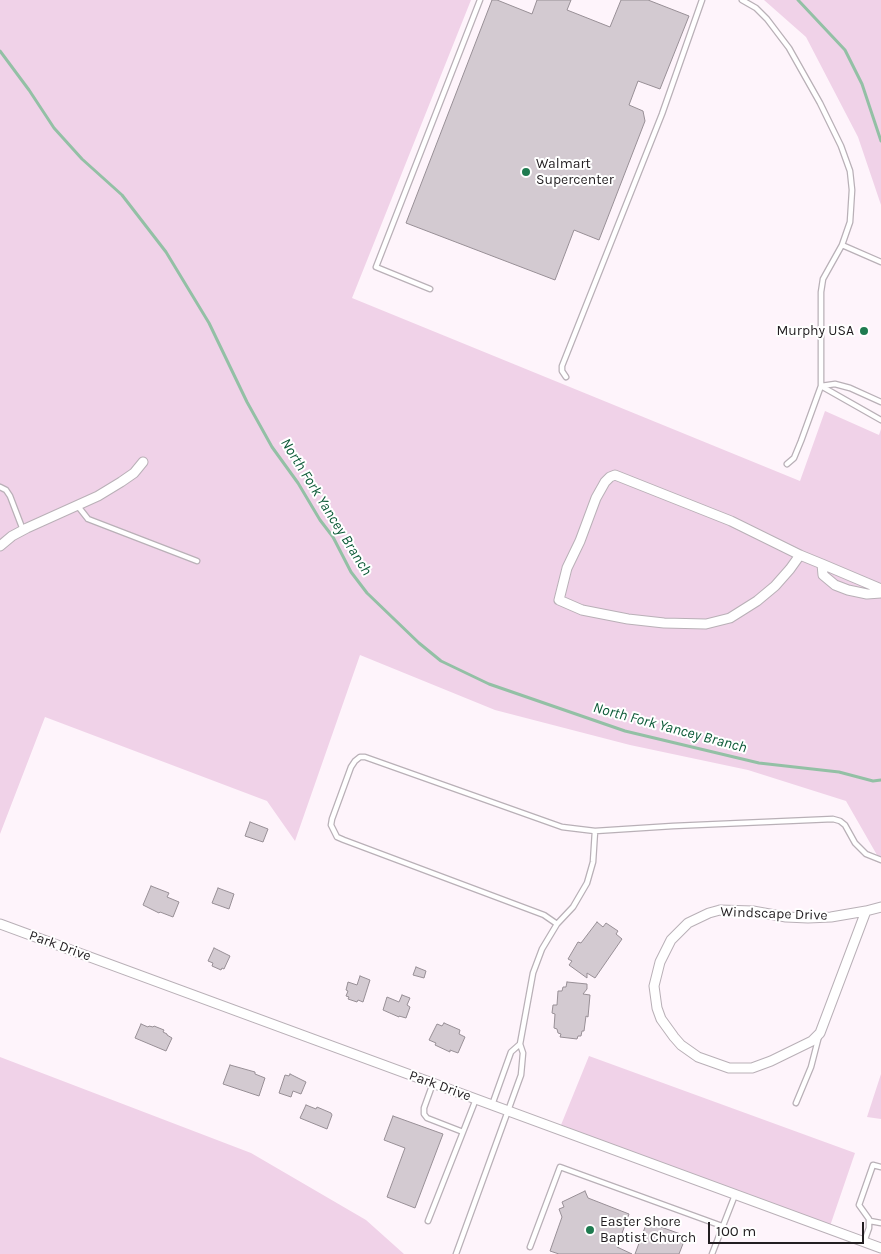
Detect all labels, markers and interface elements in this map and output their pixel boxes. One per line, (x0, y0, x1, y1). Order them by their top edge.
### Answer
place label: Walmart Supercenter (536, 156, 614, 188)
marker: Walmart Supercenter (520, 166, 532, 178)
place label: Murphy USA (776, 323, 854, 339)
marker: Murphy USA (858, 325, 870, 337)
water label: North Fork Yancey Branch (276, 435, 376, 579)
water label: North Fork Yancey Branch (591, 699, 749, 757)
street label: Windscape Drive (720, 904, 828, 924)
street label: Park Drive (27, 927, 93, 965)
street label: Park Drive (407, 1067, 473, 1105)
scale bar (711, 1212, 867, 1244)
place label: Easter Shore Baptist Church (600, 1214, 696, 1246)
text: 100 m (716, 1222, 756, 1240)
marker: Easter Shore Baptist Church (584, 1224, 596, 1236)

